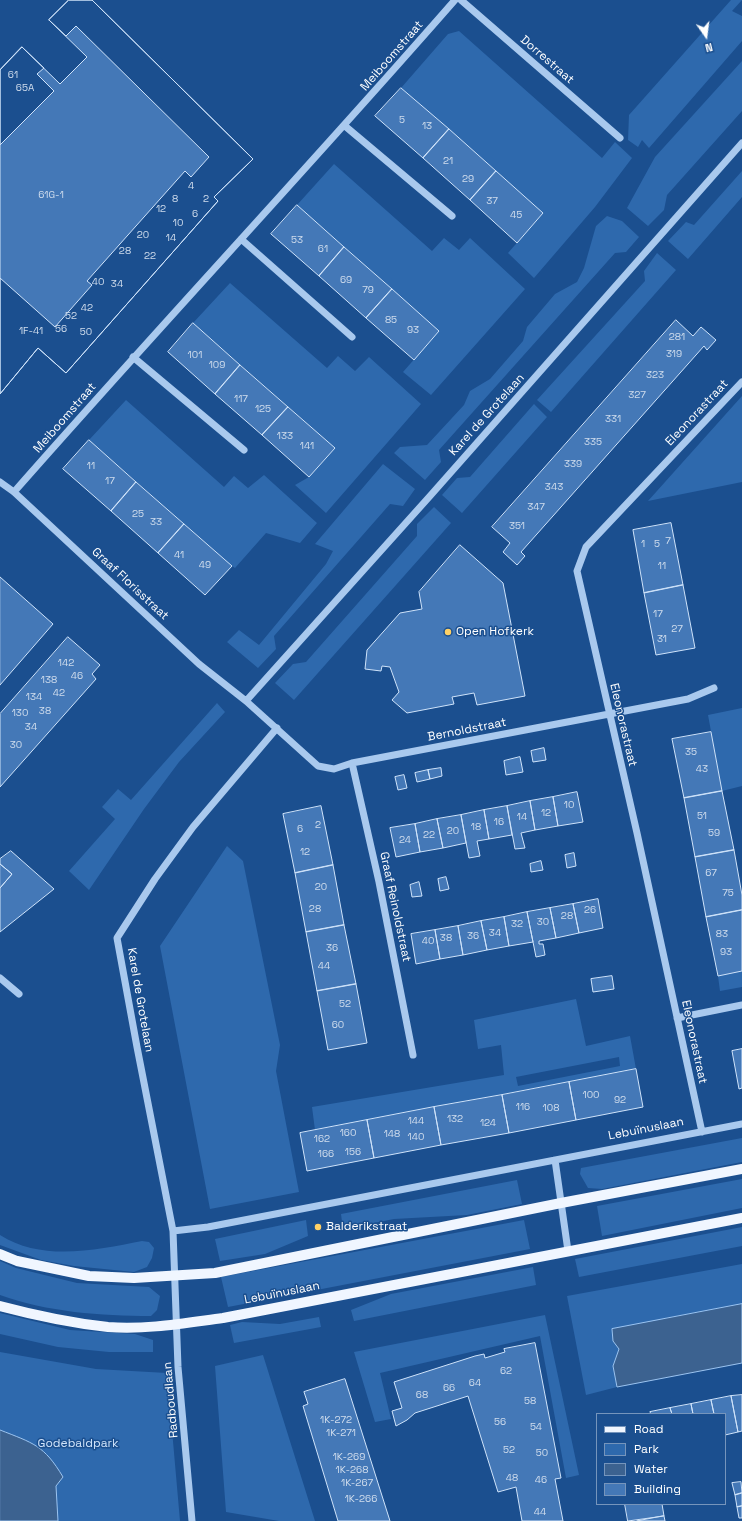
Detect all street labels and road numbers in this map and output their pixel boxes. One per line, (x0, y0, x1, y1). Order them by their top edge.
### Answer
street label: Meiboomstraat (358, 18, 426, 94)
street label: Dorrestraat (517, 33, 577, 87)
street label: Karel de Grotelaan (446, 371, 528, 459)
street label: Eleonorastraat (663, 377, 731, 449)
street label: Meiboomstraat (31, 380, 99, 456)
street label: Graaf Florisstraat (89, 545, 171, 623)
street label: Eleonorastraat (606, 682, 640, 768)
street label: Bernoldstraat (426, 715, 508, 745)
street label: Graaf Reinoldstraat (376, 851, 414, 963)
street label: Karel de Grotelaan (124, 947, 156, 1053)
street label: Eleonorastraat (678, 999, 710, 1085)
street label: Lebuïnuslaan (607, 1115, 685, 1143)
street label: Lebuïnuslaan (243, 1279, 321, 1307)
street label: Radboudlaan (161, 1361, 181, 1439)

